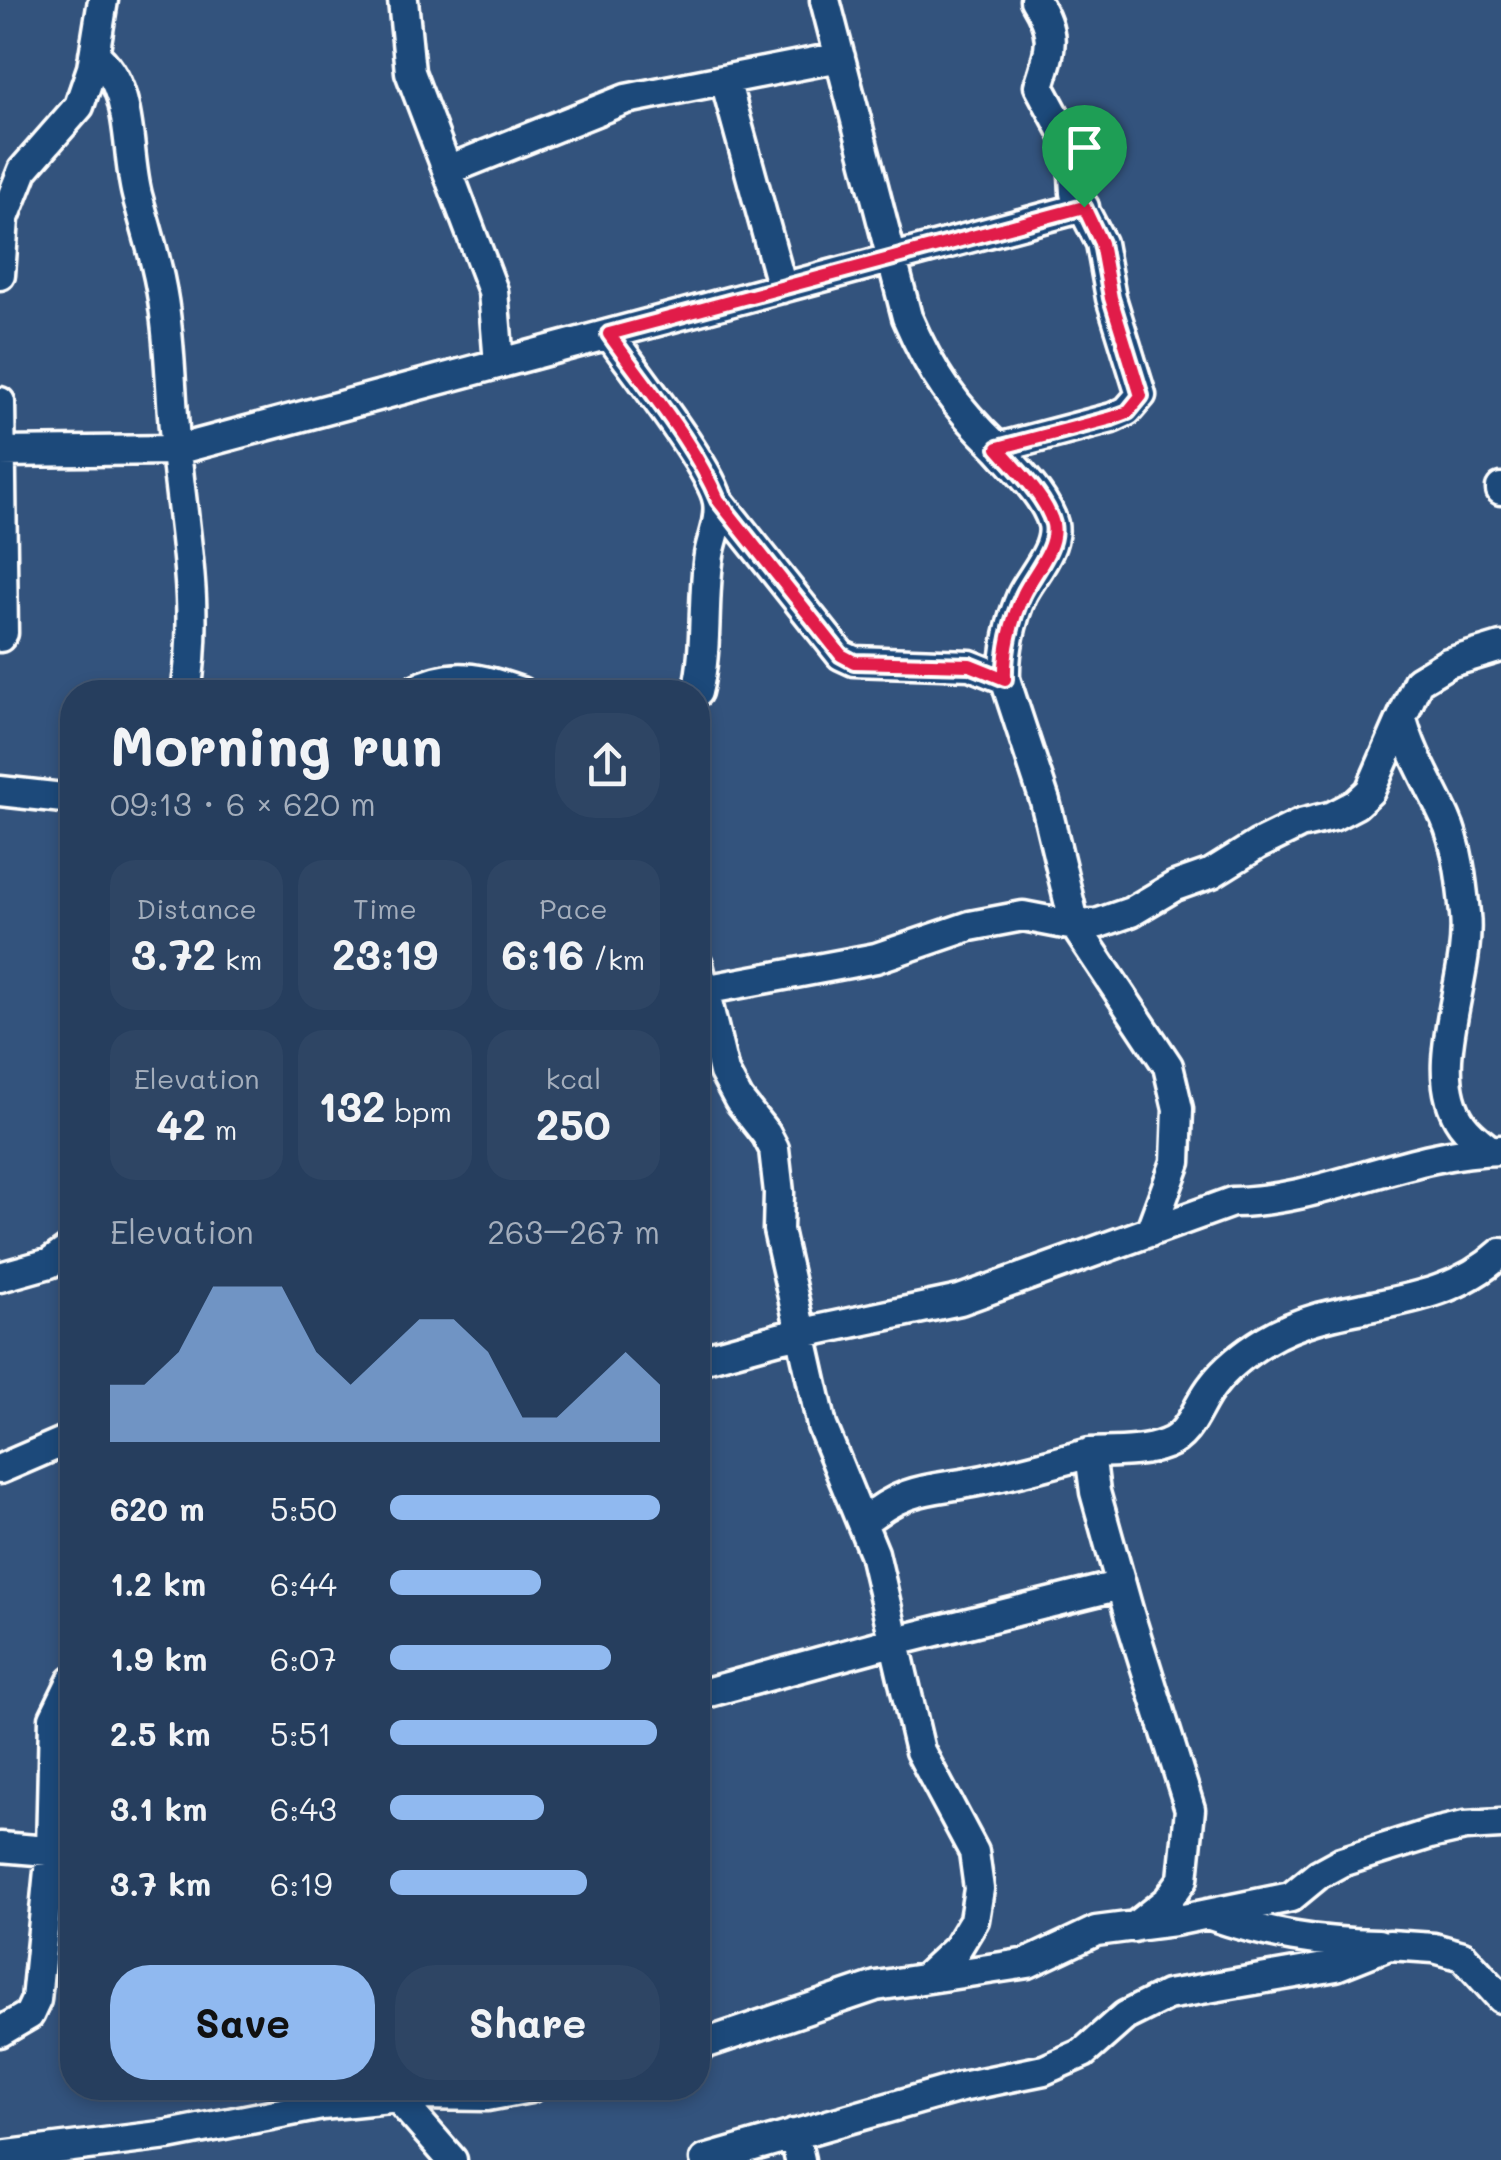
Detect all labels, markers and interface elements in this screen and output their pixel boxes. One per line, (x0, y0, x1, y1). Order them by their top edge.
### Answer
pin (1042, 105, 1127, 208)
icon: arrive (1057, 120, 1112, 175)
text: Morning run (110, 708, 443, 780)
button: share (555, 713, 660, 818)
text: 09:13 · 6 × 620 m (110, 782, 376, 824)
text: Distance (136, 890, 257, 926)
text: Time (353, 890, 417, 926)
text: Pace (539, 890, 608, 926)
text: 3.72 (131, 926, 216, 981)
text: 23:19 (332, 926, 438, 981)
text: 6:16 (502, 926, 584, 981)
text: km (216, 941, 262, 977)
text: /km (584, 941, 645, 977)
text: Elevation (134, 1060, 260, 1096)
text: kcal (545, 1060, 601, 1096)
text: 132 (318, 1078, 385, 1133)
text: bpm (385, 1093, 452, 1129)
text: 42 (156, 1096, 206, 1151)
text: 250 (536, 1096, 611, 1151)
text: m (206, 1111, 237, 1147)
text: Elevation (110, 1210, 254, 1252)
text: 263–267 m (487, 1210, 660, 1252)
text: 620 m (110, 1487, 205, 1529)
text: 5:50 (270, 1487, 337, 1529)
text: 1.2 km (110, 1562, 206, 1604)
text: 6:44 (270, 1562, 337, 1604)
text: 1.9 km (110, 1637, 207, 1679)
text: 6:07 (270, 1637, 337, 1679)
text: 2.5 km (110, 1712, 211, 1754)
text: 5:51 (270, 1712, 332, 1754)
text: 3.1 km (110, 1787, 207, 1829)
text: 6:43 (270, 1787, 337, 1829)
text: 3.7 km (110, 1862, 211, 1904)
text: 6:19 (270, 1862, 332, 1904)
button: Save (110, 1965, 375, 2080)
button: Share (395, 1965, 660, 2080)

